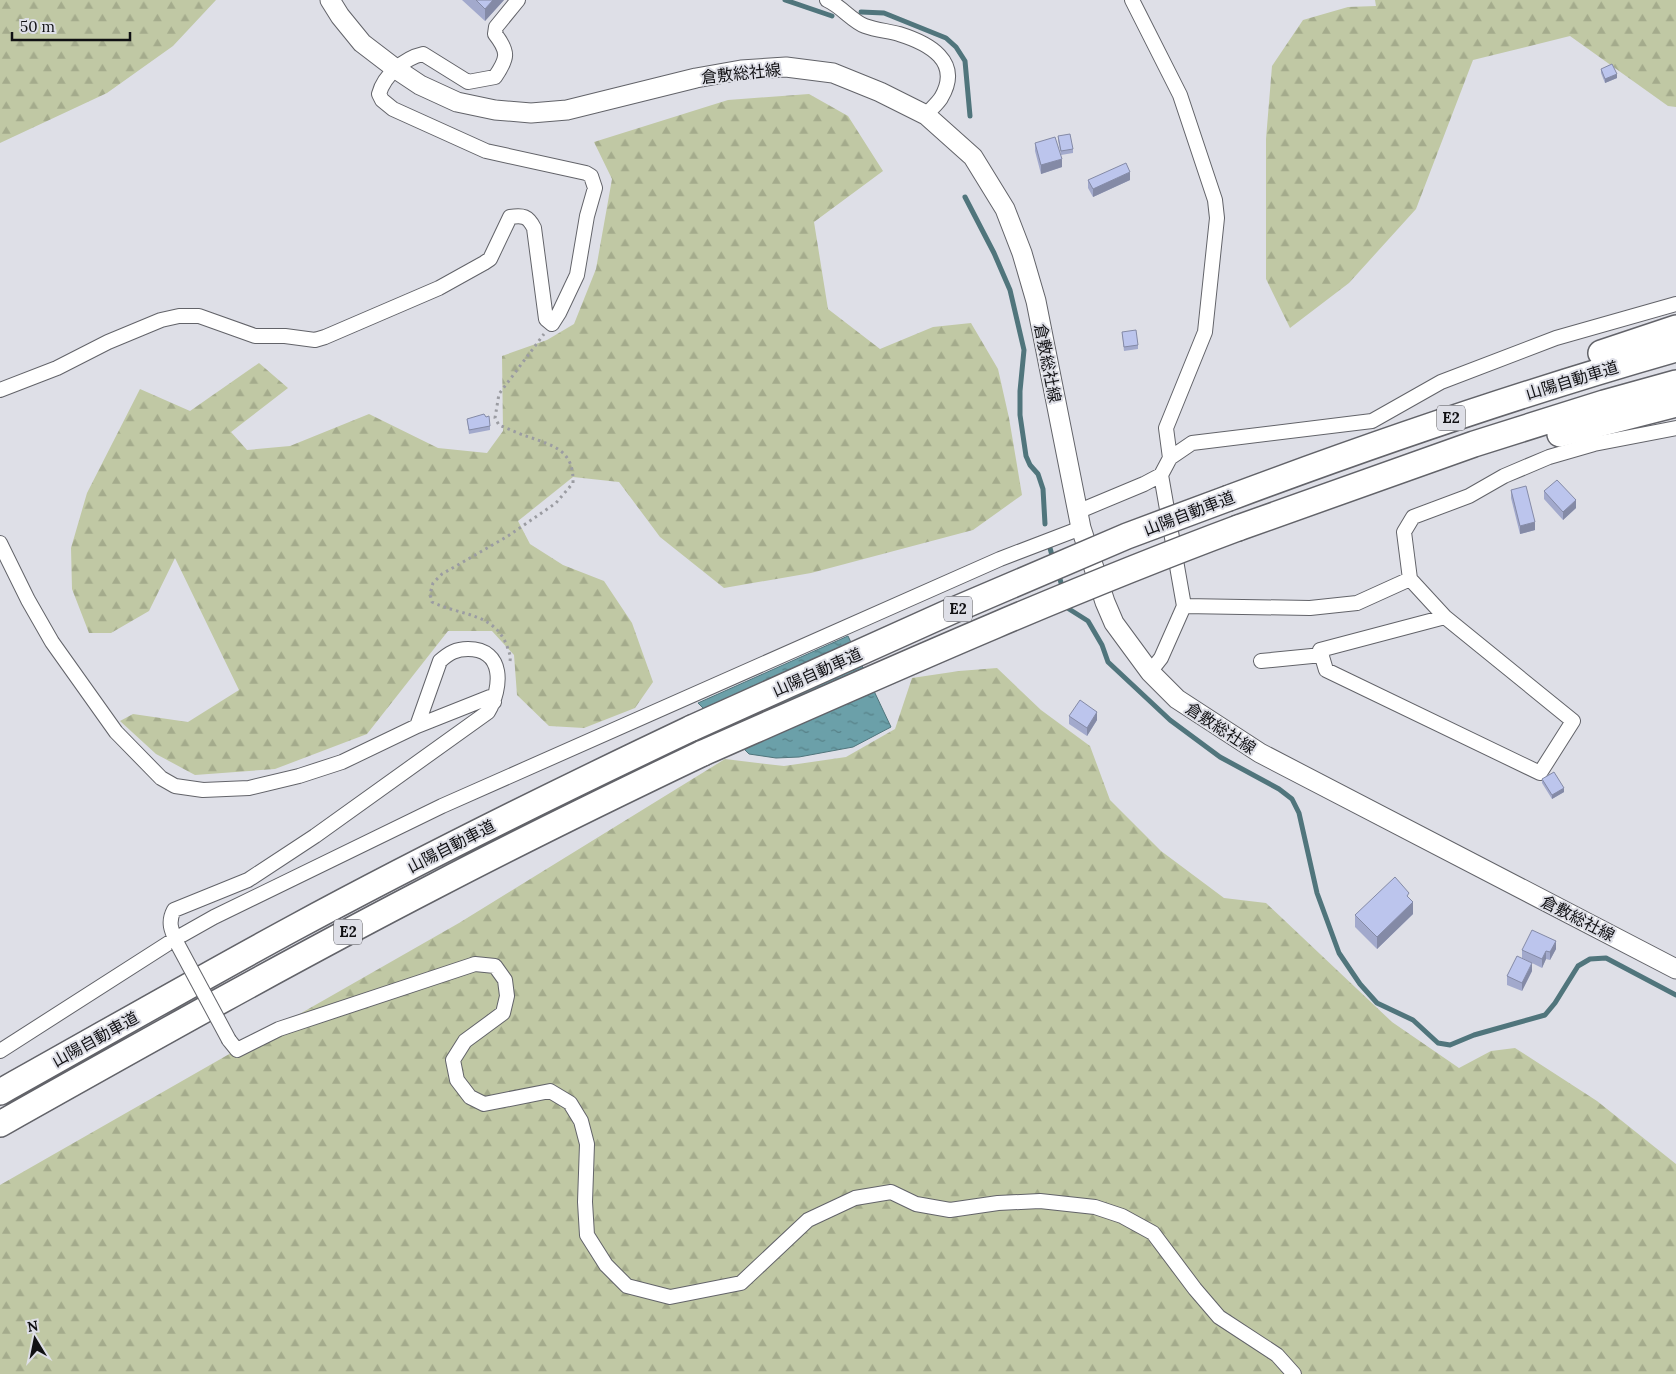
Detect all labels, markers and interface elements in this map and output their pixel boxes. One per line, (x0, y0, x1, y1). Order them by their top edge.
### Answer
scale bar (12, 10, 130, 42)
text: 50 m (20, 17, 55, 36)
street label: 倉敷総社線 (700, 59, 782, 87)
street label: 倉敷総社線 (1031, 322, 1065, 404)
street label: 山陽自動車道 (1523, 356, 1621, 404)
road number: E2 (1437, 406, 1465, 430)
street label: 山陽自動車道 (1141, 486, 1237, 540)
road number: E2 (944, 596, 972, 622)
street label: 山陽自動車道 (769, 643, 865, 701)
street label: 倉敷総社線 (1182, 698, 1260, 758)
street label: 山陽自動車道 (404, 815, 498, 877)
street label: 倉敷総社線 (1538, 891, 1618, 945)
road number: E2 (334, 920, 362, 944)
street label: 山陽自動車道 (48, 1007, 142, 1071)
north arrow (10, 1314, 60, 1364)
text: N (26, 1316, 40, 1336)

